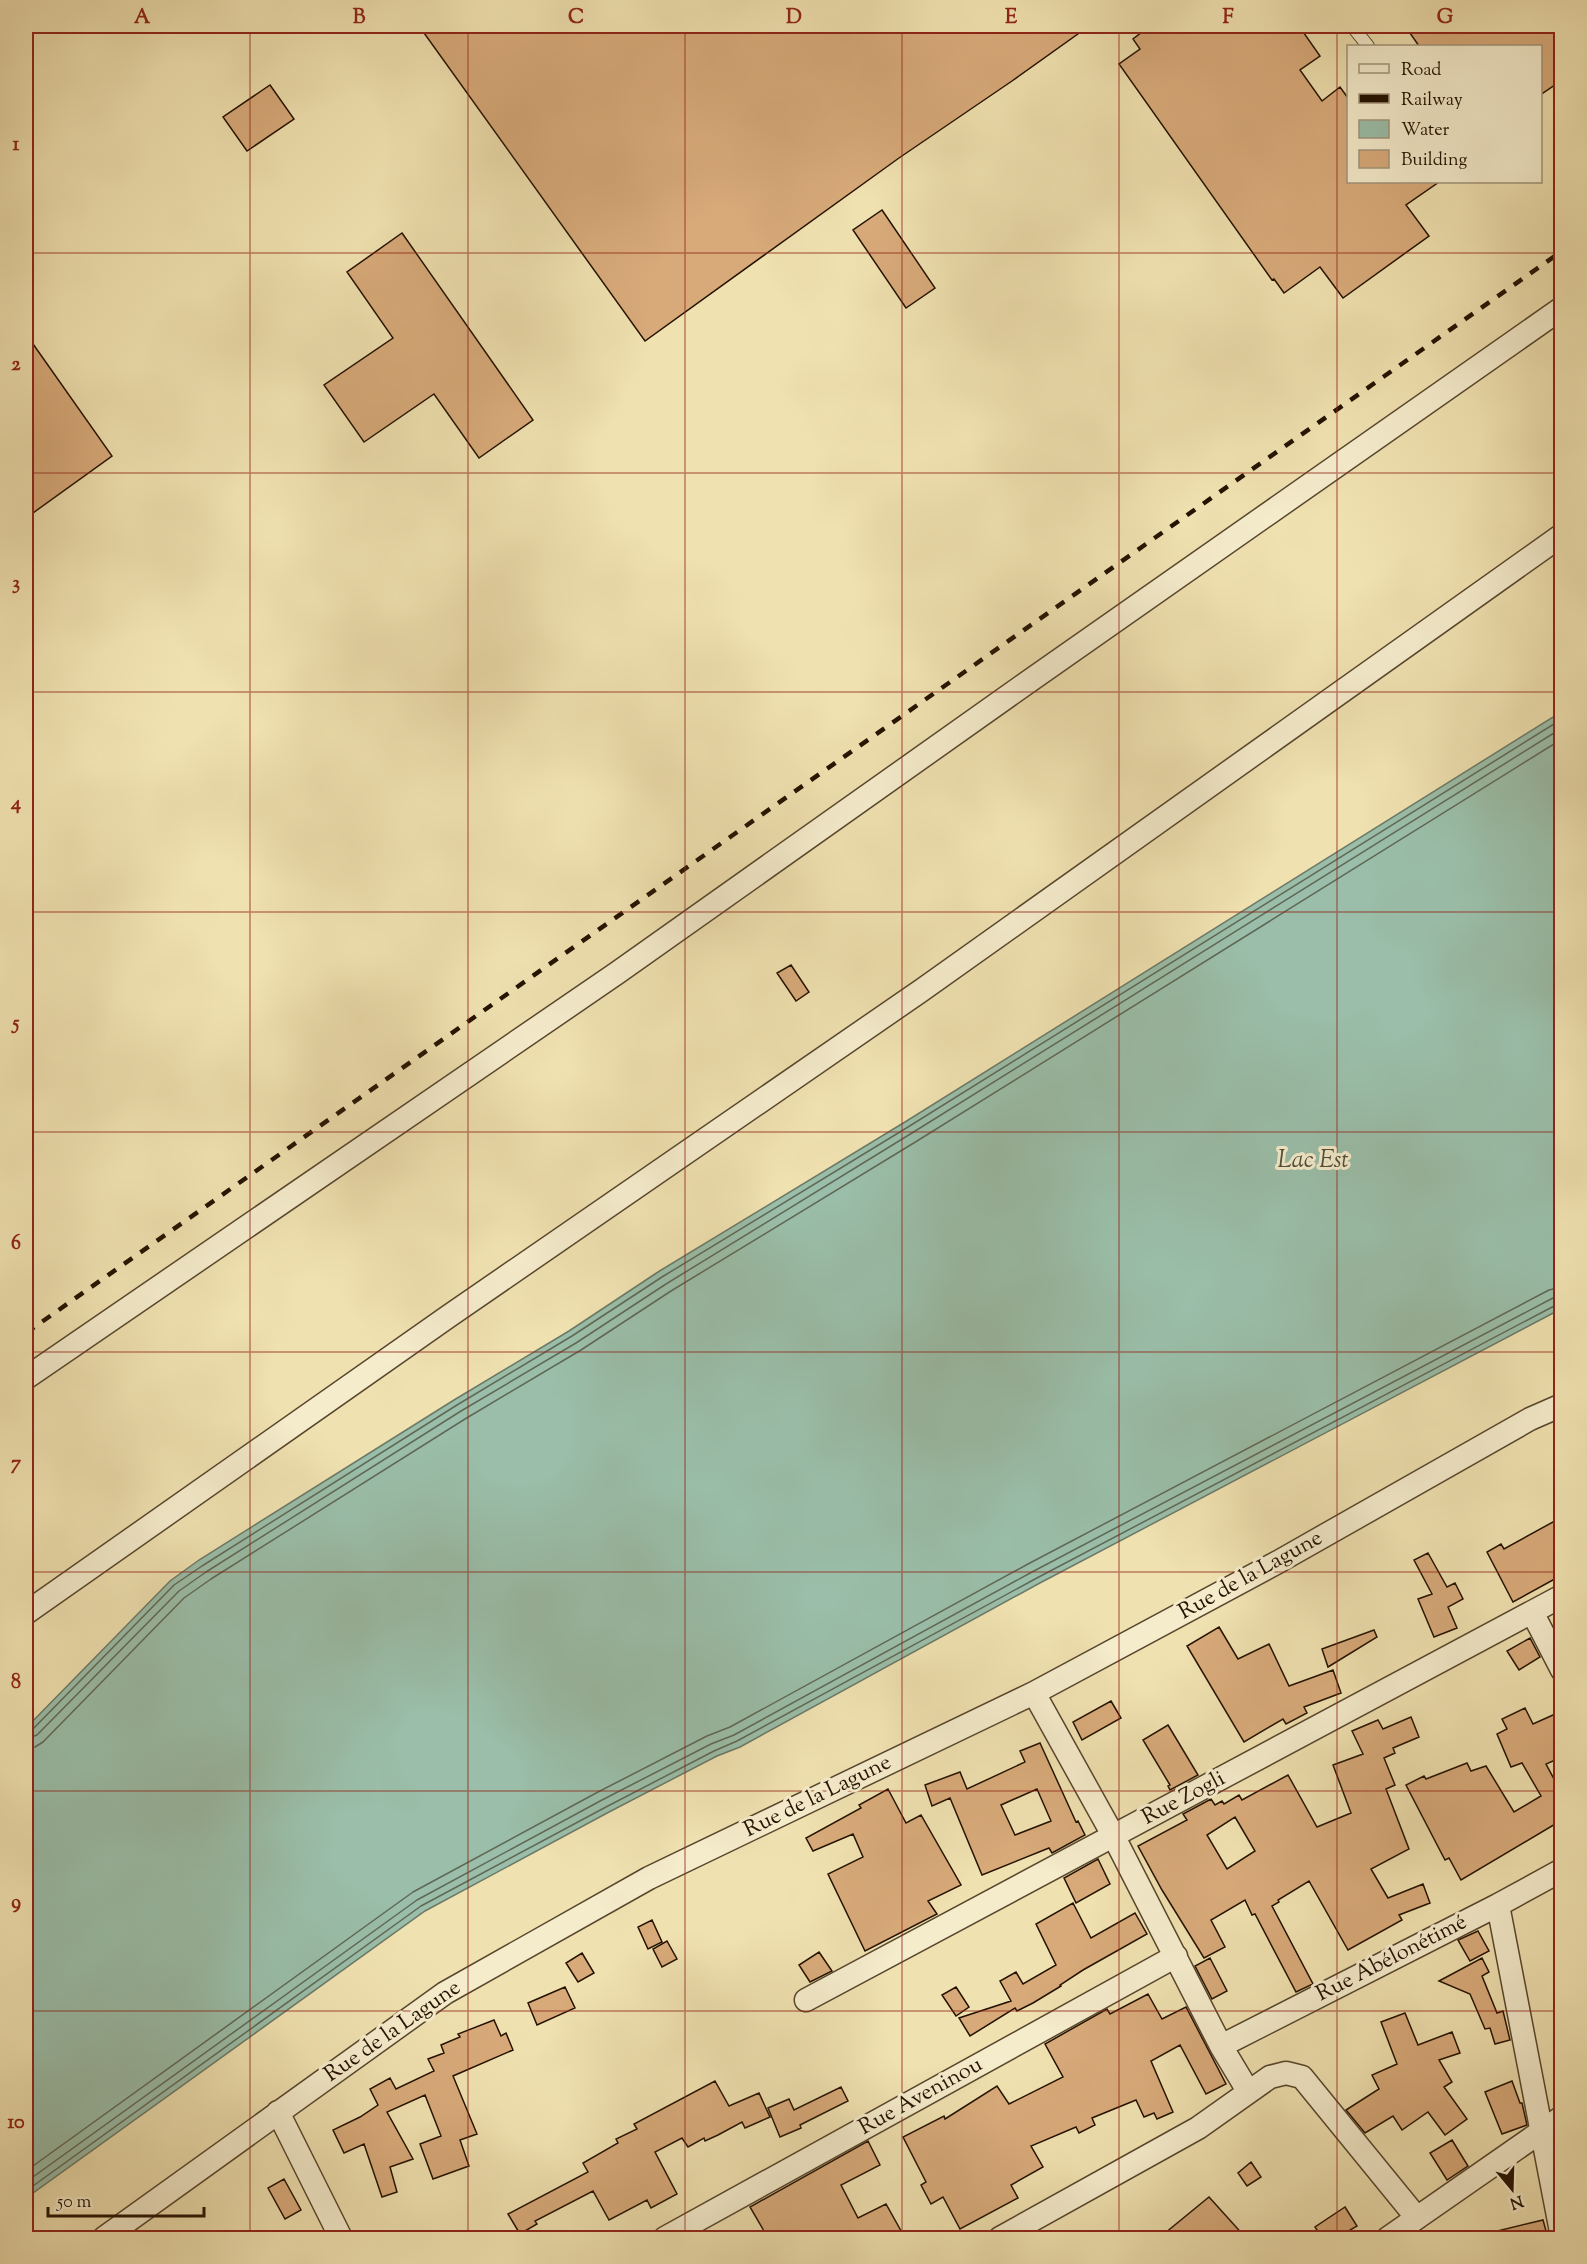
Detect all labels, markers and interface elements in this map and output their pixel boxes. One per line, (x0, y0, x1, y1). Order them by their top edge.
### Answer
text: A (134, 4, 151, 33)
text: B (353, 4, 366, 33)
text: C (568, 4, 584, 33)
text: D (786, 4, 802, 33)
text: E (1005, 4, 1018, 33)
text: F (1222, 4, 1234, 33)
text: G (1437, 4, 1454, 33)
legend (1347, 45, 1542, 183)
text: Road (1401, 58, 1441, 84)
text: Railway (1401, 88, 1463, 114)
text: Water (1401, 118, 1450, 144)
text: 1 (13, 131, 20, 160)
text: Building (1401, 148, 1467, 174)
text: 2 (11, 351, 21, 380)
text: 3 (12, 570, 20, 599)
text: 4 (10, 790, 21, 819)
text: 5 (11, 1010, 20, 1039)
water label: Lac Est (1277, 1144, 1349, 1178)
text: 6 (11, 1230, 21, 1259)
text: 7 (11, 1450, 22, 1479)
street label: Rue de la Lagune (1173, 1523, 1329, 1629)
text: 8 (11, 1669, 21, 1698)
street label: Rue de la Lagune (739, 1747, 897, 1847)
street label: Rue Zogli (1137, 1764, 1231, 1834)
text: 9 (11, 1889, 21, 1918)
street label: Rue Abélonétimé (1311, 1907, 1473, 2011)
street label: Rue de la Lagune (318, 1973, 468, 2091)
street label: Rue Aveninou (853, 2050, 989, 2144)
text: 10 (7, 2109, 25, 2138)
north arrow (1482, 2159, 1542, 2219)
scale bar (48, 2180, 204, 2218)
text: N (1506, 2188, 1526, 2214)
text: 50 m (56, 2190, 92, 2216)

